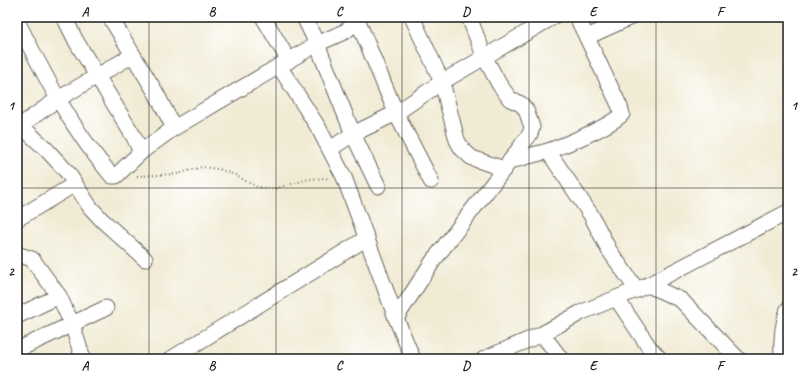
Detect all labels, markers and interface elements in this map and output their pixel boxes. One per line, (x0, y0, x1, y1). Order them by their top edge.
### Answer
text: A (82, 4, 90, 20)
text: B (209, 4, 217, 20)
text: C (336, 4, 344, 20)
text: D (462, 4, 471, 20)
text: E (590, 4, 599, 20)
text: F (717, 4, 726, 20)
text: 1 (8, 98, 16, 114)
text: 1 (791, 98, 799, 114)
text: 2 (8, 264, 15, 280)
text: 2 (791, 264, 798, 280)
text: A (82, 358, 90, 374)
text: B (209, 358, 217, 374)
text: C (336, 358, 344, 374)
text: D (462, 358, 471, 374)
text: E (590, 358, 599, 374)
text: F (717, 358, 726, 374)

